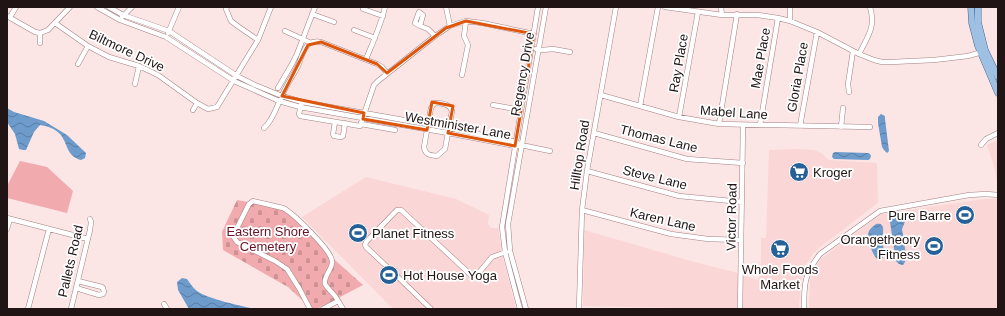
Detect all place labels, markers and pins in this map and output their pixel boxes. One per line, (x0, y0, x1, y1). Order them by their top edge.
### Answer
supermarket icon: Kroger (788, 161, 810, 183)
place label: Kroger (813, 165, 853, 180)
sports icon: Pure Barre (954, 204, 976, 226)
place label: Pure Barre (888, 208, 951, 223)
sports icon: Planet Fitness (347, 222, 369, 244)
place label: Planet Fitness (372, 226, 455, 241)
place label: Orangetheory Fitness (841, 232, 920, 262)
sports icon: Orangetheory Fitness (923, 235, 945, 257)
supermarket icon: Whole Foods Market (769, 238, 791, 260)
place label: Whole Foods Market (742, 262, 819, 292)
sports icon: Hot House Yoga (378, 264, 400, 286)
place label: Hot House Yoga (403, 268, 498, 283)

